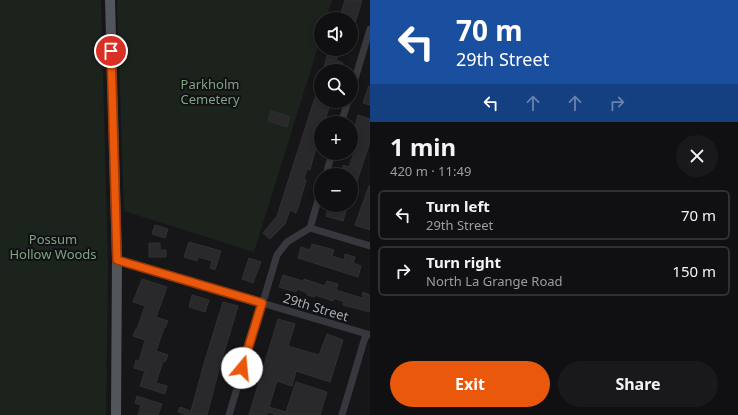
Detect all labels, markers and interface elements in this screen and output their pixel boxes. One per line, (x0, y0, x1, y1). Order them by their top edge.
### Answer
text: 70 m (456, 11, 523, 49)
map controls (314, 12, 358, 212)
button: sound (314, 12, 358, 56)
icon: left (390, 16, 442, 68)
pin (94, 34, 128, 68)
icon: arrive (100, 40, 122, 62)
text: 29th Street (456, 47, 549, 71)
button: search (314, 64, 358, 108)
park label: Parkholm Cemetery (180, 75, 240, 108)
icon: left (480, 92, 502, 114)
icon: ahead (522, 92, 544, 114)
icon: ahead (564, 92, 586, 114)
icon: right (606, 92, 628, 114)
button: + (314, 116, 358, 160)
text: 1 min (390, 130, 456, 163)
button: close (676, 135, 718, 177)
text: 420 m · 11:49 (390, 162, 471, 180)
button: − (314, 168, 358, 212)
text: Turn left (426, 196, 490, 216)
icon: left (392, 204, 414, 226)
text: 70 m (681, 205, 716, 225)
text: 29th Street (426, 216, 493, 234)
park label: Possum Hollow Woods (9, 230, 97, 263)
text: Turn right (426, 252, 501, 272)
icon: right (392, 260, 414, 282)
text: 150 m (672, 261, 716, 281)
text: North La Grange Road (426, 272, 563, 290)
street label: 29th Street (281, 289, 351, 326)
position arrow (221, 347, 263, 389)
button: Exit (390, 361, 550, 407)
button: Share (558, 361, 718, 407)

